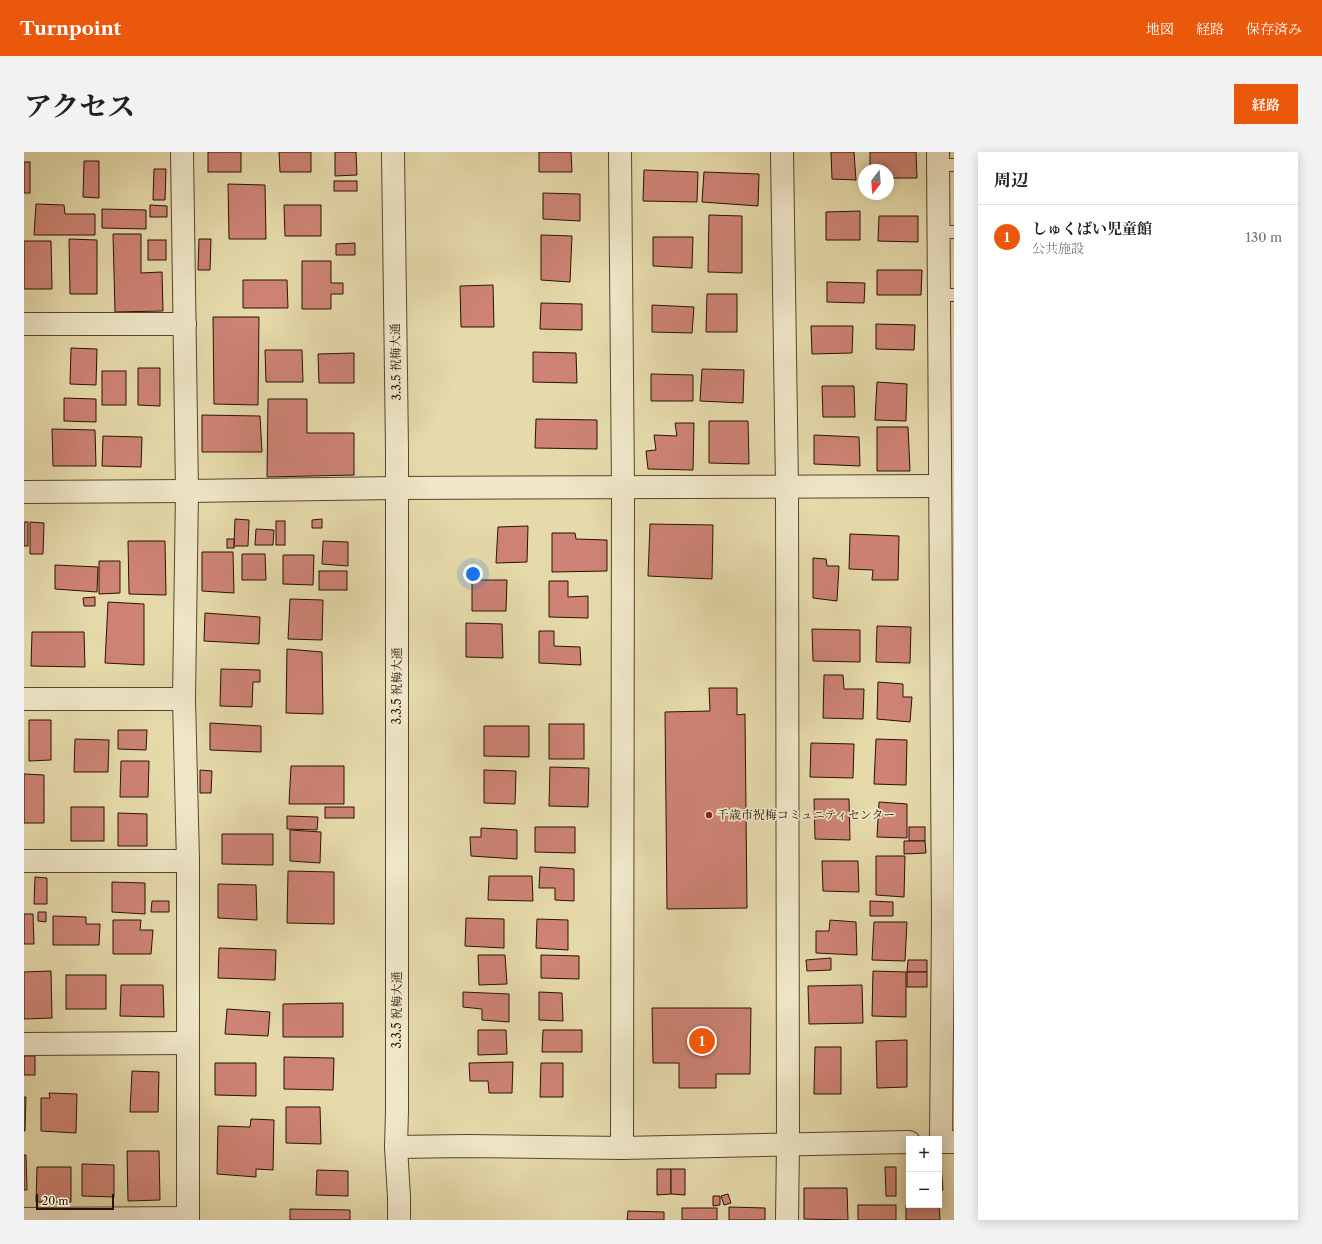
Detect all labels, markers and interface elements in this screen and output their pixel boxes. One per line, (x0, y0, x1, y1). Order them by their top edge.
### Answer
text: Turnpoint (20, 17, 121, 40)
text: 地図 (1146, 20, 1174, 38)
text: 経路 (1196, 20, 1224, 38)
text: 保存済み (1246, 20, 1302, 38)
button: 経路 (1234, 84, 1298, 124)
text: アクセス (24, 89, 135, 123)
north arrow (858, 164, 894, 200)
text: 周辺 (994, 170, 1028, 190)
text: しゅくばい児童館 (1032, 219, 1152, 238)
text: 1 (1004, 229, 1010, 245)
text: 130 m (1246, 229, 1282, 245)
text: 公共施設 (1032, 240, 1084, 256)
street label: 3.3.5 祝梅大通 (387, 323, 404, 401)
your location (463, 564, 483, 584)
street label: 3.3.5 祝梅大通 (389, 647, 404, 725)
place label: 千歳市祝梅コミュニティセンター (717, 807, 895, 822)
marker: 千歳市祝梅コミュニティセンター (704, 810, 714, 820)
street label: 3.3.5 祝梅大通 (389, 971, 404, 1049)
pin: 1 (689, 1026, 715, 1056)
map controls (906, 1136, 942, 1208)
button: + (906, 1136, 942, 1172)
button: − (906, 1172, 942, 1208)
scale bar (36, 1192, 114, 1211)
text: 20 m (42, 1194, 68, 1208)

